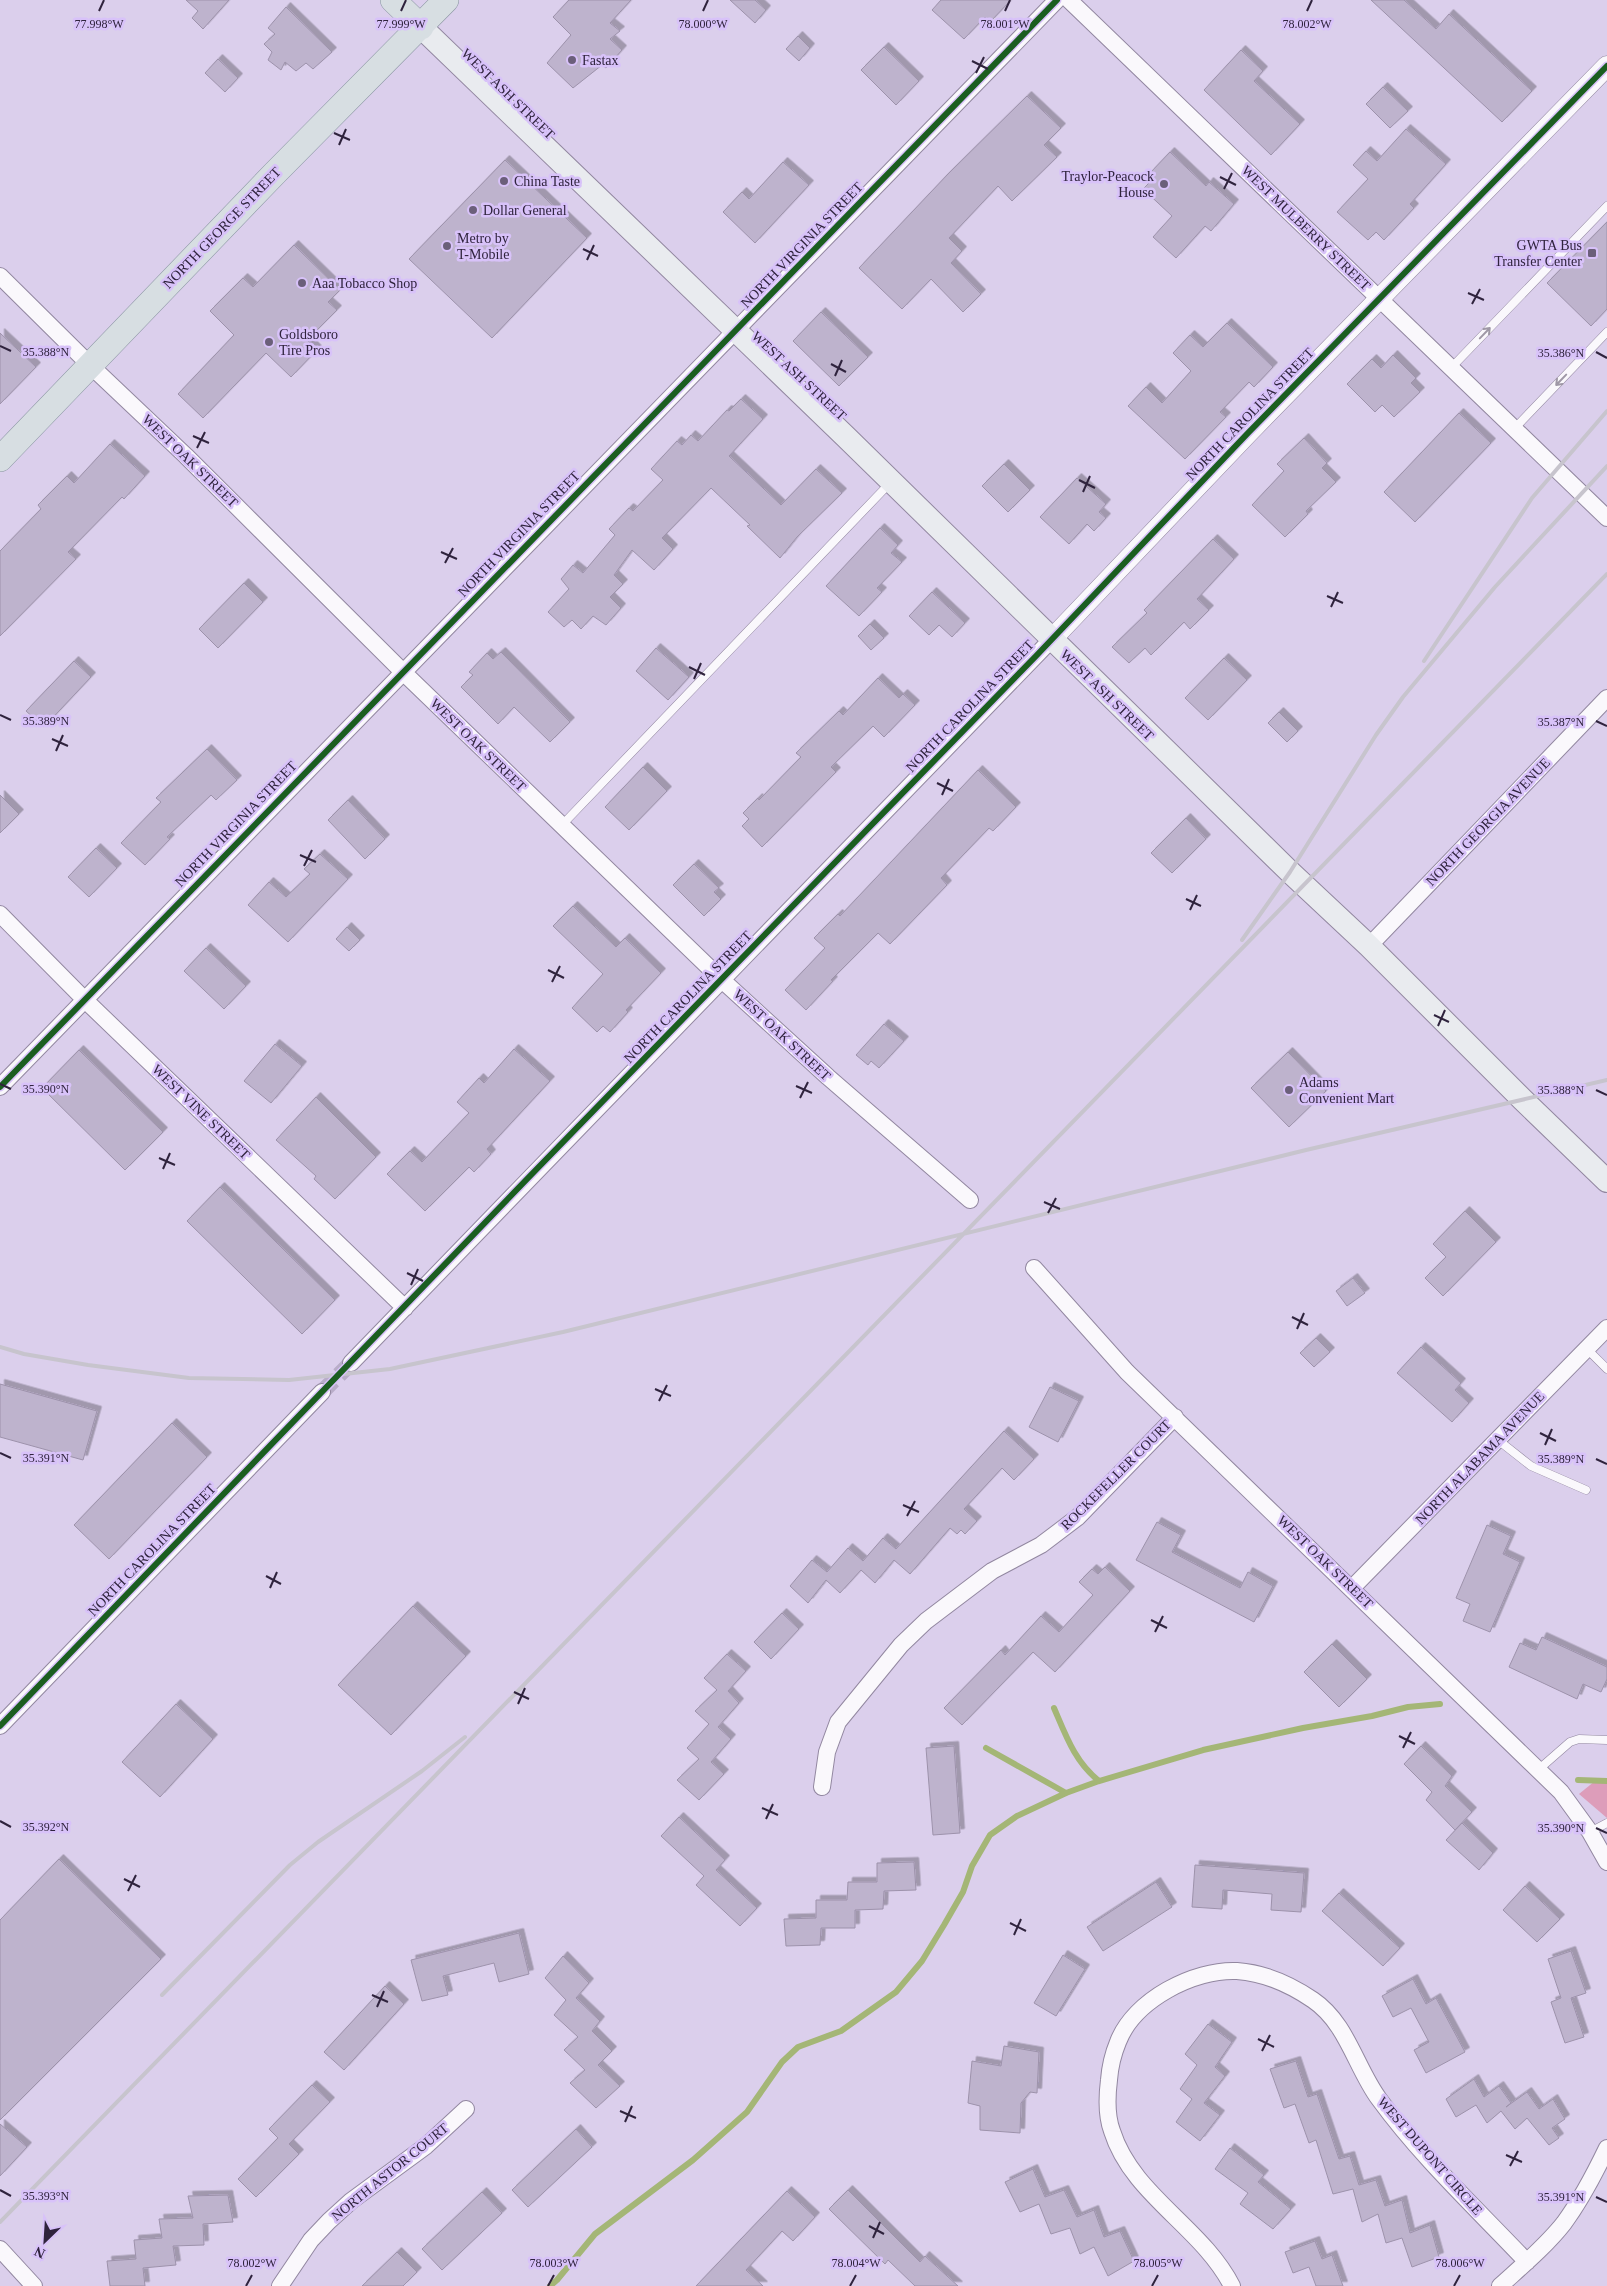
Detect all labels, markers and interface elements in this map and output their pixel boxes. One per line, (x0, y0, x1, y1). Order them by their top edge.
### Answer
text: 77.998°W (74, 17, 124, 31)
text: 77.999°W (376, 17, 426, 31)
text: 78.000°W (678, 17, 728, 31)
text: 78.001°W (980, 17, 1030, 31)
text: 78.002°W (1282, 17, 1332, 31)
street label: WEST ASH STREET (458, 46, 558, 143)
place label: Fastax (582, 53, 619, 68)
marker: Fastax (566, 54, 578, 66)
street label: WEST MULBERRY STREET (1239, 163, 1374, 294)
street label: NORTH GEORGE STREET (160, 164, 284, 292)
place label: Traylor-Peacock House (1061, 169, 1154, 200)
place label: China Taste (514, 174, 580, 189)
marker: China Taste (498, 175, 510, 187)
marker: Traylor-Peacock House (1158, 178, 1170, 190)
street label: NORTH VIRGINIA STREET (738, 179, 866, 311)
place label: Dollar General (483, 203, 567, 218)
marker: Dollar General (467, 204, 479, 216)
place label: Metro by T-Mobile (457, 231, 509, 262)
place label: GWTA Bus Transfer Center (1494, 238, 1582, 269)
marker: Metro by T-Mobile (441, 240, 453, 252)
marker: GWTA Bus Transfer Center (1586, 247, 1598, 259)
place label: Aaa Tobacco Shop (312, 276, 417, 291)
marker: Aaa Tobacco Shop (296, 277, 308, 289)
place label: Goldsboro Tire Pros (279, 327, 338, 358)
one-way arrow (1479, 327, 1491, 339)
street label: WEST ASH STREET (749, 328, 850, 424)
marker: Goldsboro Tire Pros (263, 336, 275, 348)
text: 35.388°N (23, 345, 70, 359)
street label: NORTH CAROLINA STREET (1183, 345, 1317, 483)
text: 35.386°N (1538, 346, 1585, 360)
one-way arrow (1555, 373, 1567, 386)
street label: WEST OAK STREET (139, 412, 241, 511)
street label: NORTH VIRGINIA STREET (455, 468, 583, 600)
street label: NORTH CAROLINA STREET (903, 637, 1037, 775)
street label: WEST ASH STREET (1057, 647, 1157, 744)
street label: WEST OAK STREET (427, 696, 529, 795)
text: 35.389°N (23, 714, 70, 728)
text: 35.387°N (1538, 715, 1585, 729)
street label: NORTH GEORGIA AVENUE (1423, 755, 1553, 889)
street label: NORTH VIRGINIA STREET (172, 758, 300, 890)
street label: NORTH CAROLINA STREET (621, 928, 755, 1066)
street label: WEST OAK STREET (731, 986, 834, 1084)
street label: WEST VINE STREET (149, 1062, 253, 1163)
place label: Adams Convenient Mart (1299, 1075, 1394, 1106)
text: 35.390°N (23, 1082, 70, 1096)
text: 35.388°N (1538, 1083, 1585, 1097)
marker: Adams Convenient Mart (1283, 1084, 1295, 1096)
street label: NORTH ALABAMA AVENUE (1413, 1389, 1547, 1527)
street label: ROCKEFELLER COURT (1058, 1417, 1174, 1533)
text: 35.391°N (23, 1451, 70, 1465)
text: 35.389°N (1538, 1452, 1585, 1466)
street label: NORTH CAROLINA STREET (85, 1481, 219, 1619)
street label: WEST OAK STREET (1274, 1513, 1376, 1612)
text: 35.392°N (23, 1820, 70, 1834)
text: 35.390°N (1538, 1821, 1585, 1835)
street label: WEST DUPONT CIRCLE (1375, 2094, 1485, 2218)
street label: NORTH ASTOR COURT (329, 2120, 452, 2224)
text: 35.393°N (23, 2189, 70, 2203)
text: 35.391°N (1538, 2190, 1585, 2204)
north arrow (20, 2216, 70, 2266)
text: N (32, 2243, 47, 2261)
text: 78.002°W (227, 2256, 277, 2270)
text: 78.003°W (529, 2256, 579, 2270)
text: 78.004°W (831, 2256, 881, 2270)
text: 78.005°W (1133, 2256, 1183, 2270)
text: 78.006°W (1435, 2256, 1485, 2270)

